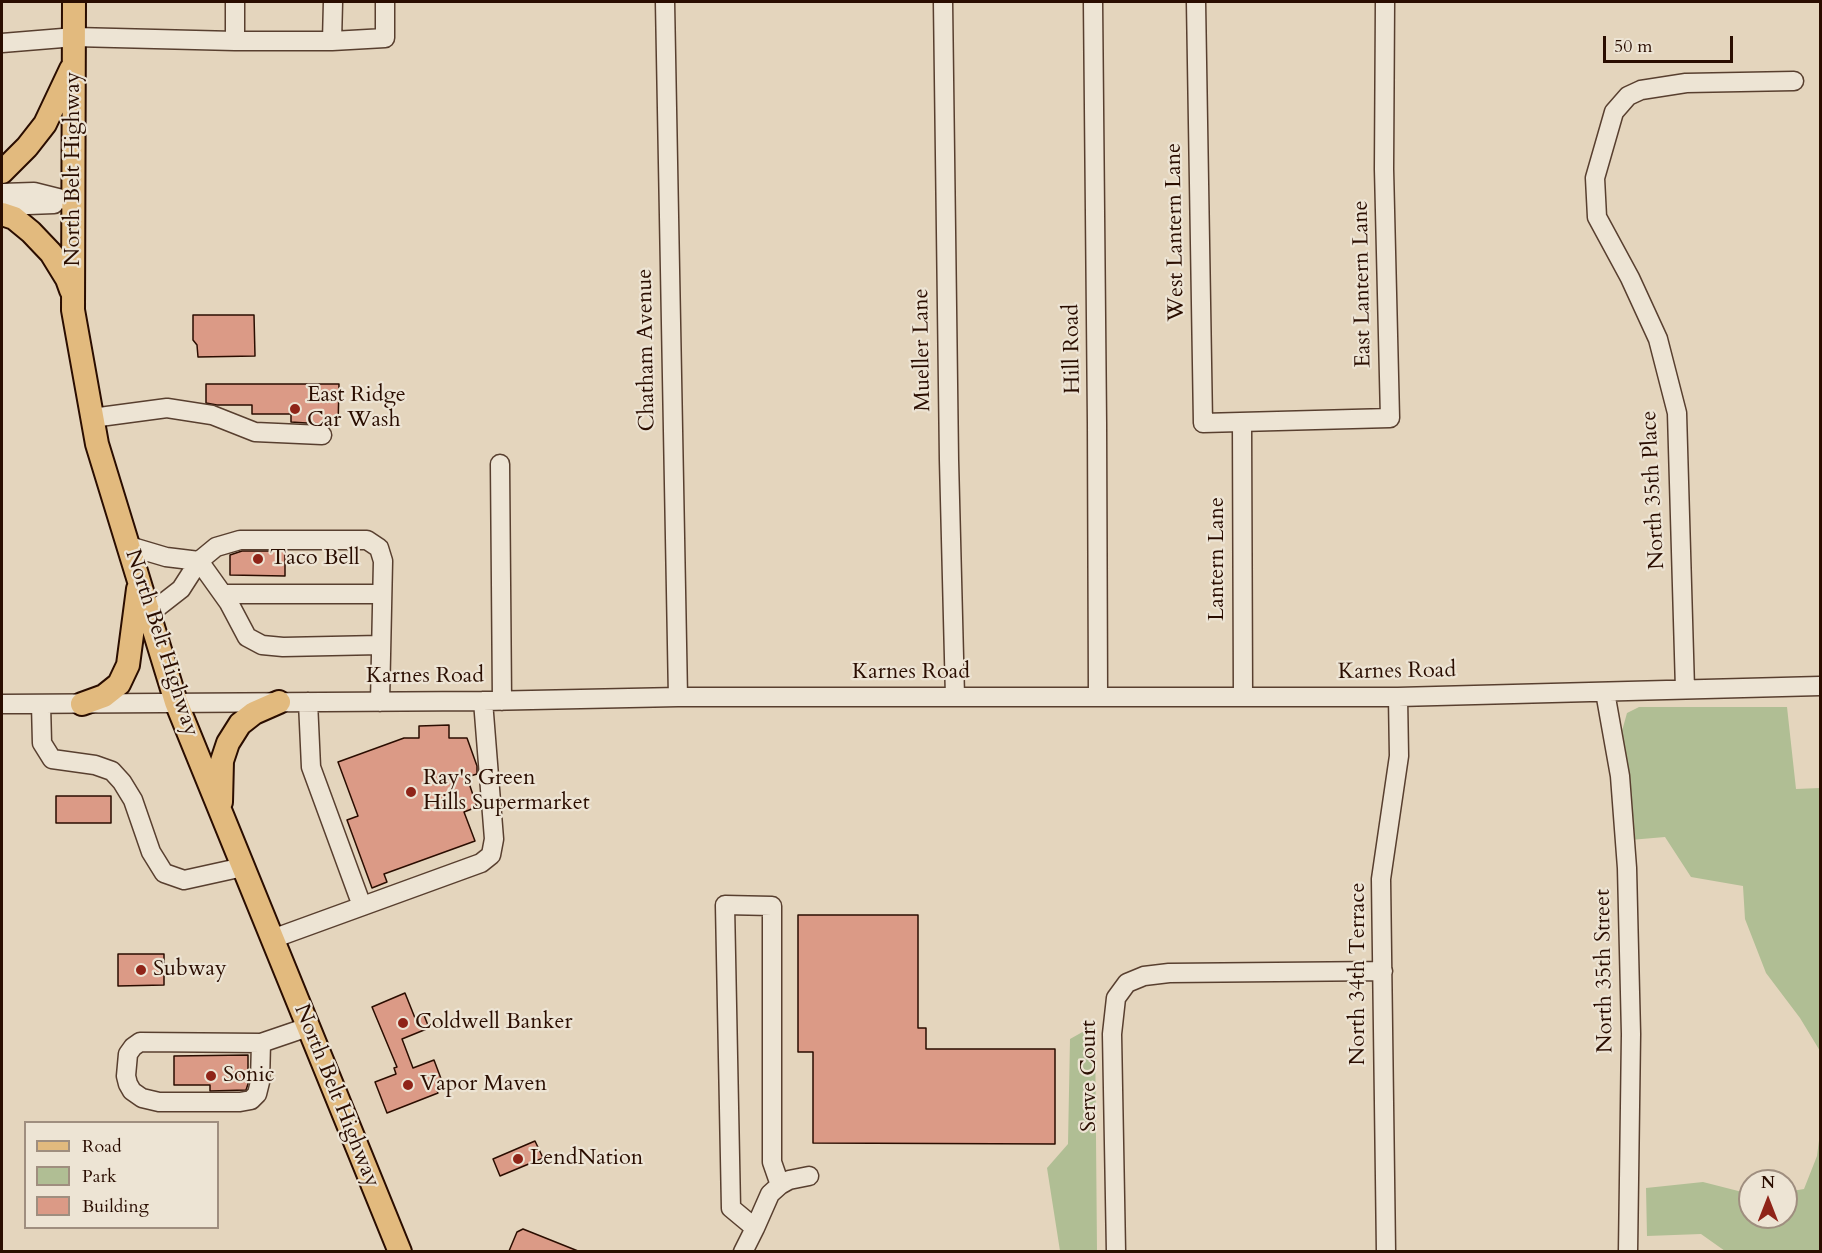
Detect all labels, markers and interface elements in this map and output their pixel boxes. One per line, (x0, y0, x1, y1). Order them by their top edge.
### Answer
scale bar (1606, 24, 1736, 62)
text: 50 m (1614, 34, 1653, 59)
street label: North Belt Highway (61, 72, 87, 266)
street label: West Lantern Lane (1161, 143, 1191, 321)
street label: East Lantern Lane (1348, 200, 1378, 368)
street label: Chatham Avenue (632, 268, 662, 432)
street label: Mueller Lane (909, 288, 937, 412)
street label: Hill Road (1059, 304, 1087, 394)
place label: East Ridge Car Wash (307, 383, 406, 434)
marker: East Ridge Car Wash (288, 402, 302, 416)
street label: North 35th Place (1637, 410, 1671, 570)
street label: Lantern Lane (1205, 497, 1231, 621)
street label: North Belt Highway (118, 546, 204, 740)
place label: Taco Bell (270, 546, 360, 572)
marker: Taco Bell (251, 552, 265, 566)
street label: Karnes Road (1338, 658, 1456, 686)
street label: Karnes Road (852, 660, 970, 686)
street label: Karnes Road (366, 664, 484, 690)
place label: Ray's Green Hills Supermarket (423, 766, 590, 818)
marker: Ray's Green Hills Supermarket (404, 785, 418, 799)
street label: North 34th Terrace (1346, 883, 1372, 1065)
street label: North 35th Street (1590, 889, 1620, 1053)
place label: Subway (153, 957, 227, 983)
marker: Subway (134, 963, 148, 977)
street label: North Belt Highway (287, 1001, 385, 1191)
place label: Coldwell Banker (415, 1010, 573, 1036)
marker: Coldwell Banker (396, 1016, 410, 1030)
street label: Serve Court (1077, 1020, 1103, 1132)
place label: Sonic (223, 1063, 275, 1089)
marker: Sonic (204, 1069, 218, 1083)
place label: Vapor Maven (420, 1072, 547, 1098)
marker: Vapor Maven (401, 1078, 415, 1092)
legend (24, 1121, 219, 1229)
text: Road (82, 1134, 122, 1159)
place label: LendNation (530, 1146, 643, 1172)
marker: LendNation (511, 1152, 525, 1166)
text: Park (82, 1164, 117, 1189)
north arrow (1738, 1169, 1798, 1229)
text: N (1761, 1172, 1775, 1194)
text: Building (82, 1194, 149, 1219)

